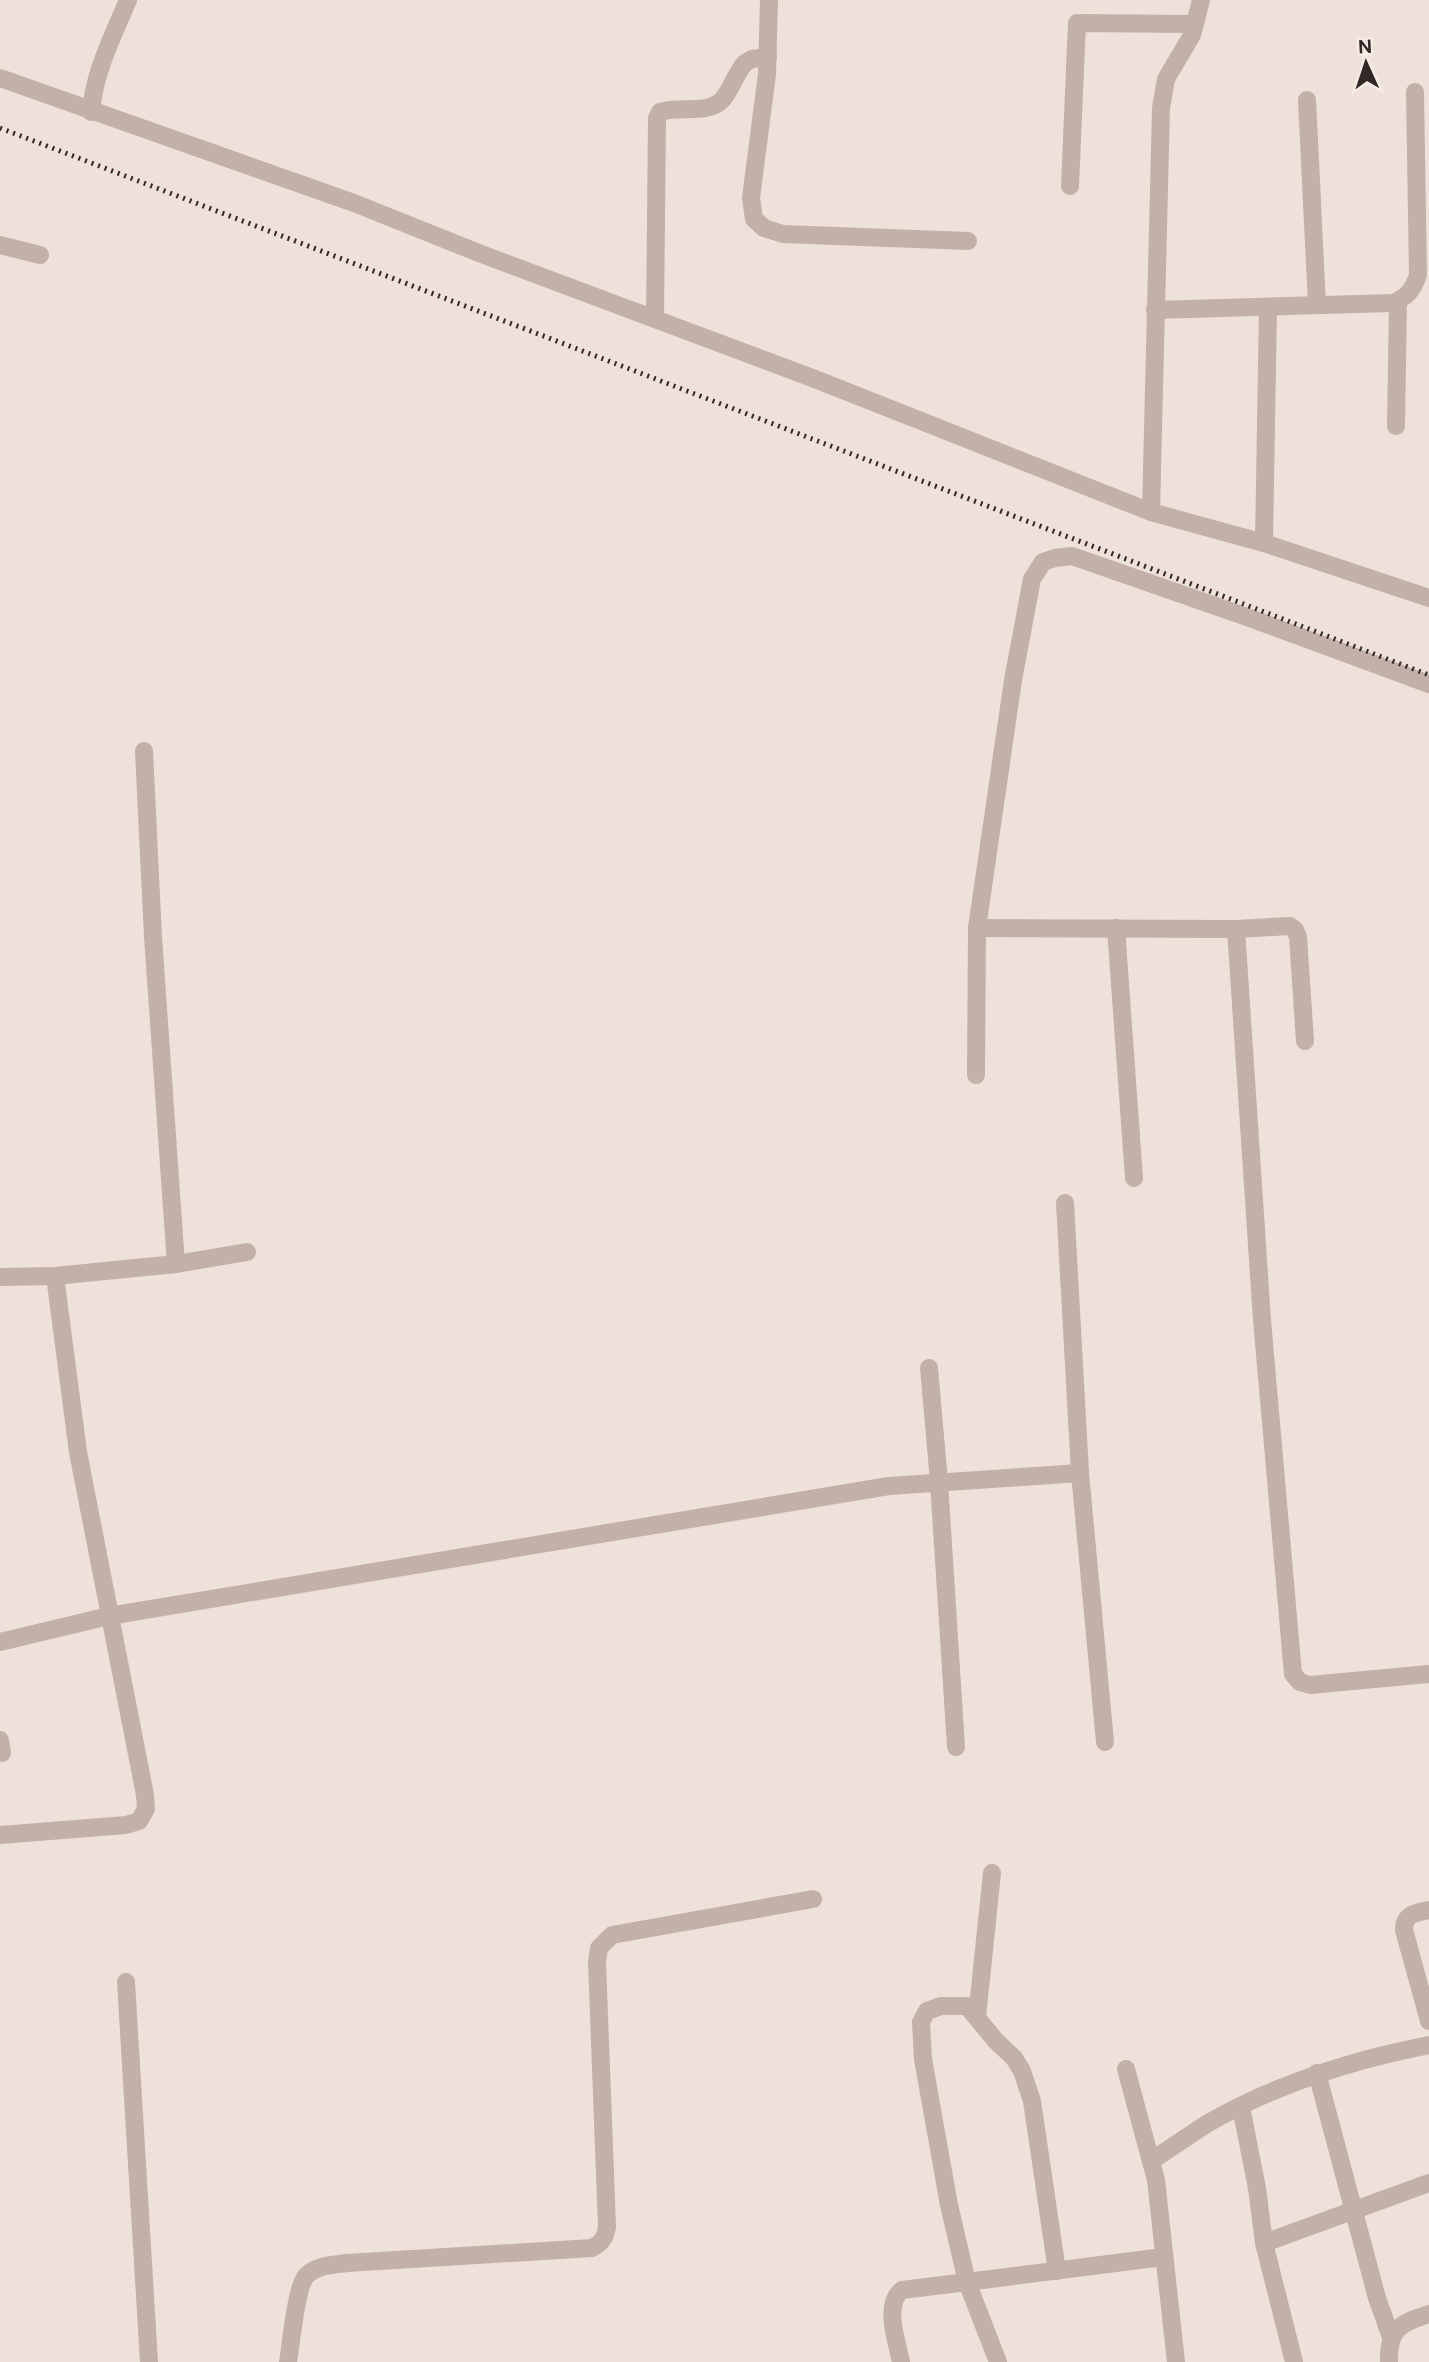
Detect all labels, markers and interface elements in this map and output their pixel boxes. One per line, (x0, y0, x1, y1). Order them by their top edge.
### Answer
north arrow (1331, 28, 1401, 98)
text: N (1358, 34, 1373, 59)

